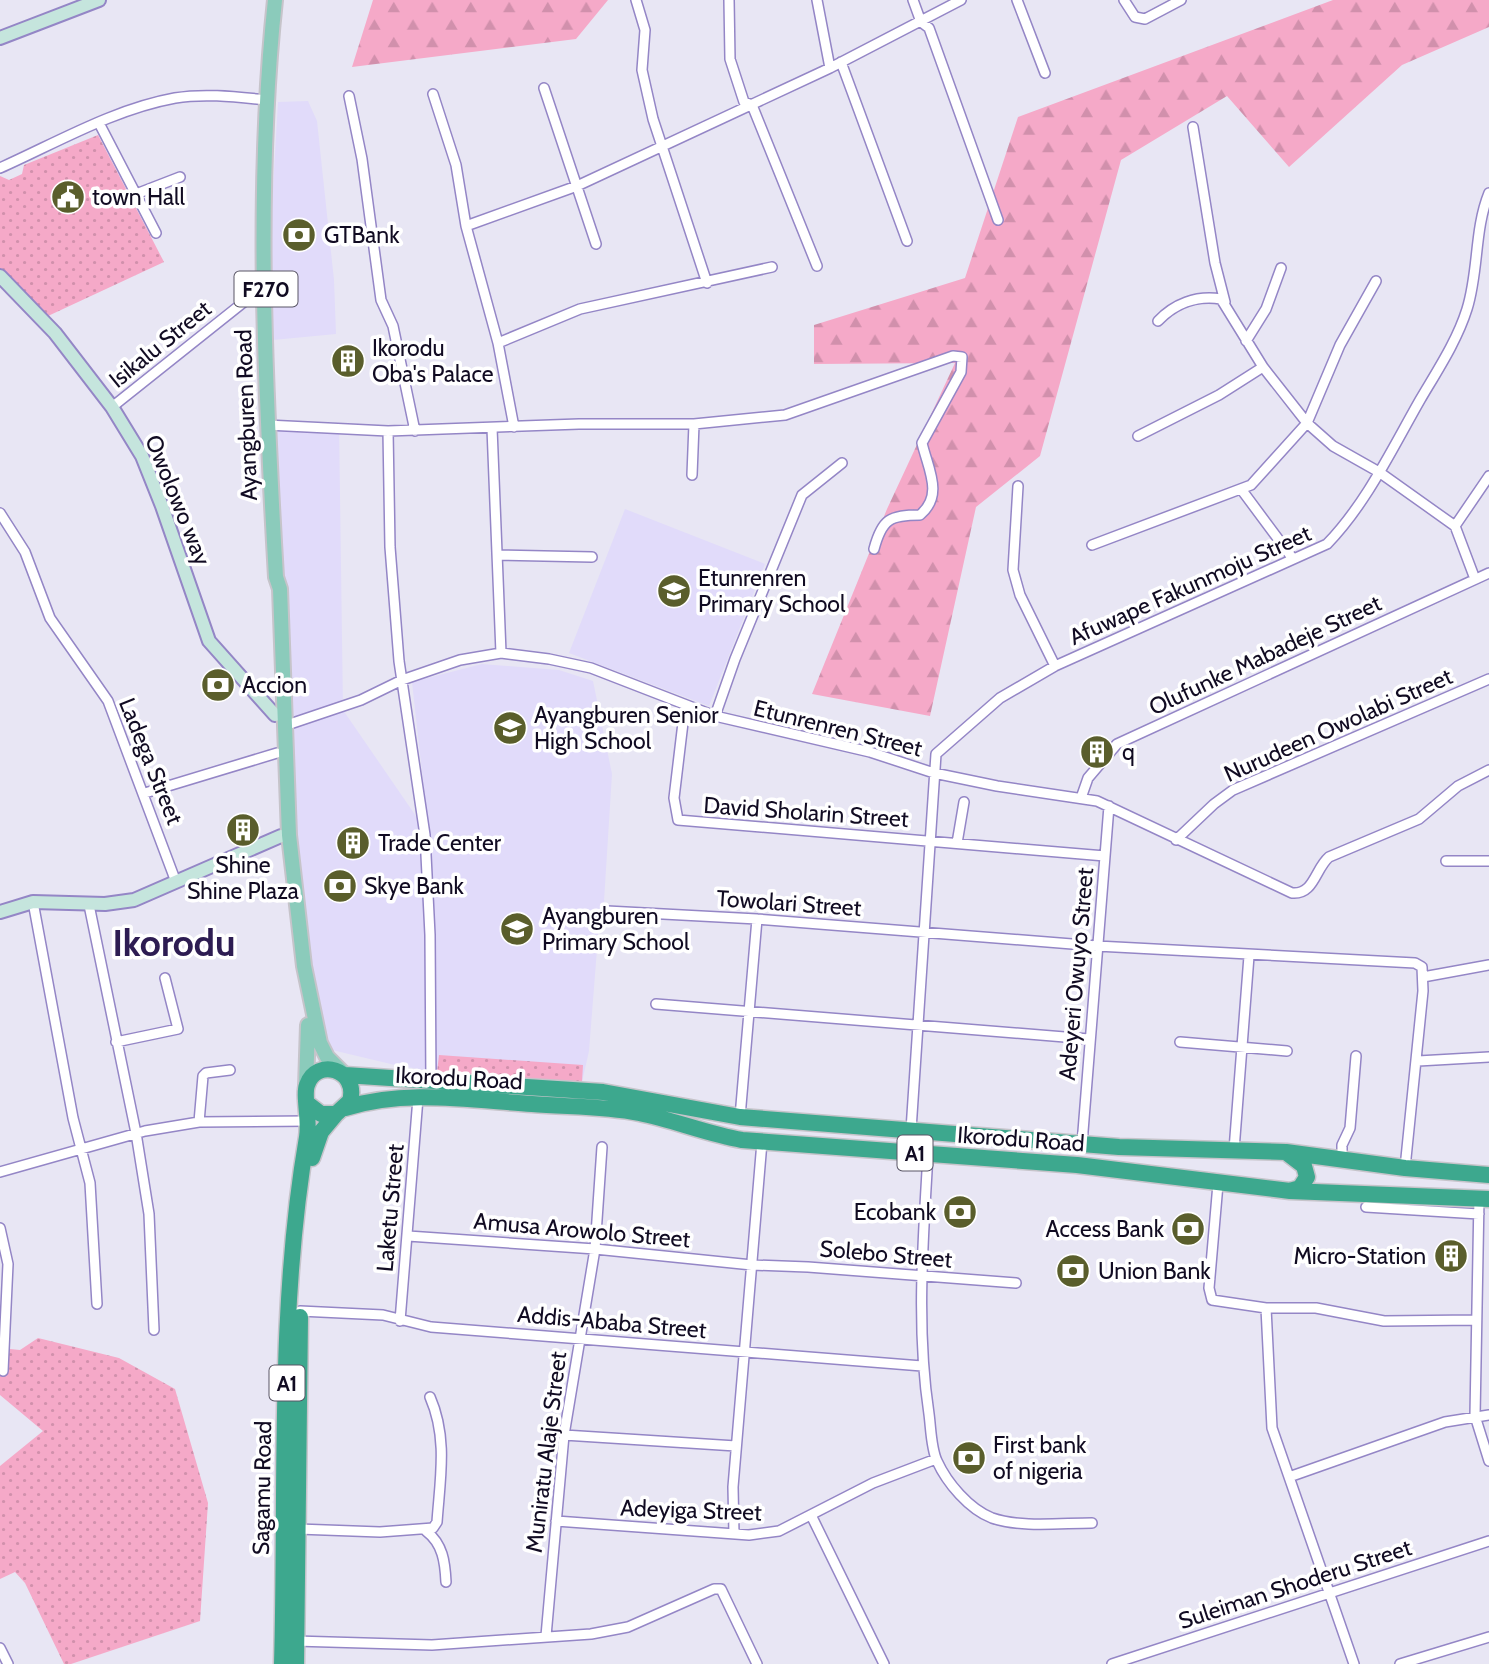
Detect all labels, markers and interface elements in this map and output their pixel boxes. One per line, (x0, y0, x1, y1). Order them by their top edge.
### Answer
public building icon: town Hall (49, 178, 87, 216)
place label: town Hall (92, 183, 185, 211)
bank icon: GTBank (280, 216, 318, 254)
place label: GTBank (324, 221, 400, 249)
road number: F270 (234, 272, 298, 306)
street label: Isikalu Street (103, 294, 217, 394)
street label: Ayangburen Road (229, 329, 263, 501)
place label: Ikorodu Oba's Palace (372, 334, 494, 388)
building icon: Ikorodu Oba's Palace (329, 342, 367, 380)
street label: Owolowo way (139, 431, 217, 570)
street label: Afuwape Fakunmoju Street (1065, 519, 1316, 651)
place label: Etunrenren Primary School (698, 564, 846, 618)
school or university icon: Etunrenren Primary School (655, 572, 693, 610)
street label: Olufunke Mabadeje Street (1144, 589, 1386, 721)
street label: Nurudeen Owolabi Street (1219, 662, 1457, 788)
bank icon: Accion (199, 666, 237, 704)
place label: Accion (242, 671, 307, 699)
street label: Ladega Street (113, 694, 189, 829)
street label: Etunrenren Street (751, 694, 925, 763)
place label: Ayangburen Senior High School (534, 701, 719, 755)
school or university icon: Ayangburen Senior High School (491, 709, 529, 747)
building icon: q (1078, 733, 1116, 771)
place label: q (1122, 738, 1135, 766)
street label: David Sholarin Street (703, 791, 910, 833)
building icon: Shine Shine Plaza (224, 811, 262, 849)
building icon: Trade Center (334, 824, 372, 862)
place label: Trade Center (378, 829, 502, 857)
place label: Shine Shine Plaza (187, 851, 299, 905)
street label: Adeyeri Owuyo Street (1053, 866, 1099, 1082)
bank icon: Skye Bank (321, 867, 359, 905)
place label: Skye Bank (364, 872, 465, 900)
street label: Towolari Street (716, 884, 863, 922)
place label: Ayangburen Primary School (542, 902, 690, 956)
school or university icon: Ayangburen Primary School (498, 910, 536, 948)
district label: Ikorodu (113, 920, 235, 965)
street label: Ikorodu Road (395, 1061, 523, 1095)
street label: Ikorodu Road (956, 1121, 1086, 1157)
road number: A1 (898, 1136, 932, 1170)
street label: Laketu Street (370, 1143, 410, 1273)
bank icon: Ecobank (941, 1193, 979, 1231)
place label: Ecobank (854, 1198, 937, 1226)
street label: Amusa Arowolo Street (473, 1207, 692, 1253)
bank icon: Access Bank (1169, 1210, 1207, 1248)
place label: Access Bank (1046, 1215, 1165, 1243)
street label: Solebo Street (819, 1234, 954, 1274)
building icon: Micro-Station (1432, 1237, 1470, 1275)
place label: Micro-Station (1293, 1242, 1426, 1270)
bank icon: Union Bank (1054, 1252, 1092, 1290)
place label: Union Bank (1098, 1257, 1211, 1285)
street label: Addis-Ababa Street (516, 1300, 708, 1344)
street label: Muniratu Alaje Street (520, 1350, 572, 1554)
road number: A1 (270, 1366, 304, 1400)
street label: Sagamu Road (247, 1421, 277, 1555)
place label: First bank of nigeria (993, 1431, 1087, 1485)
bank icon: First bank of nigeria (950, 1439, 988, 1477)
street label: Adeyiga Street (620, 1494, 762, 1526)
street label: Suleiman Shoderu Street (1175, 1533, 1415, 1635)

